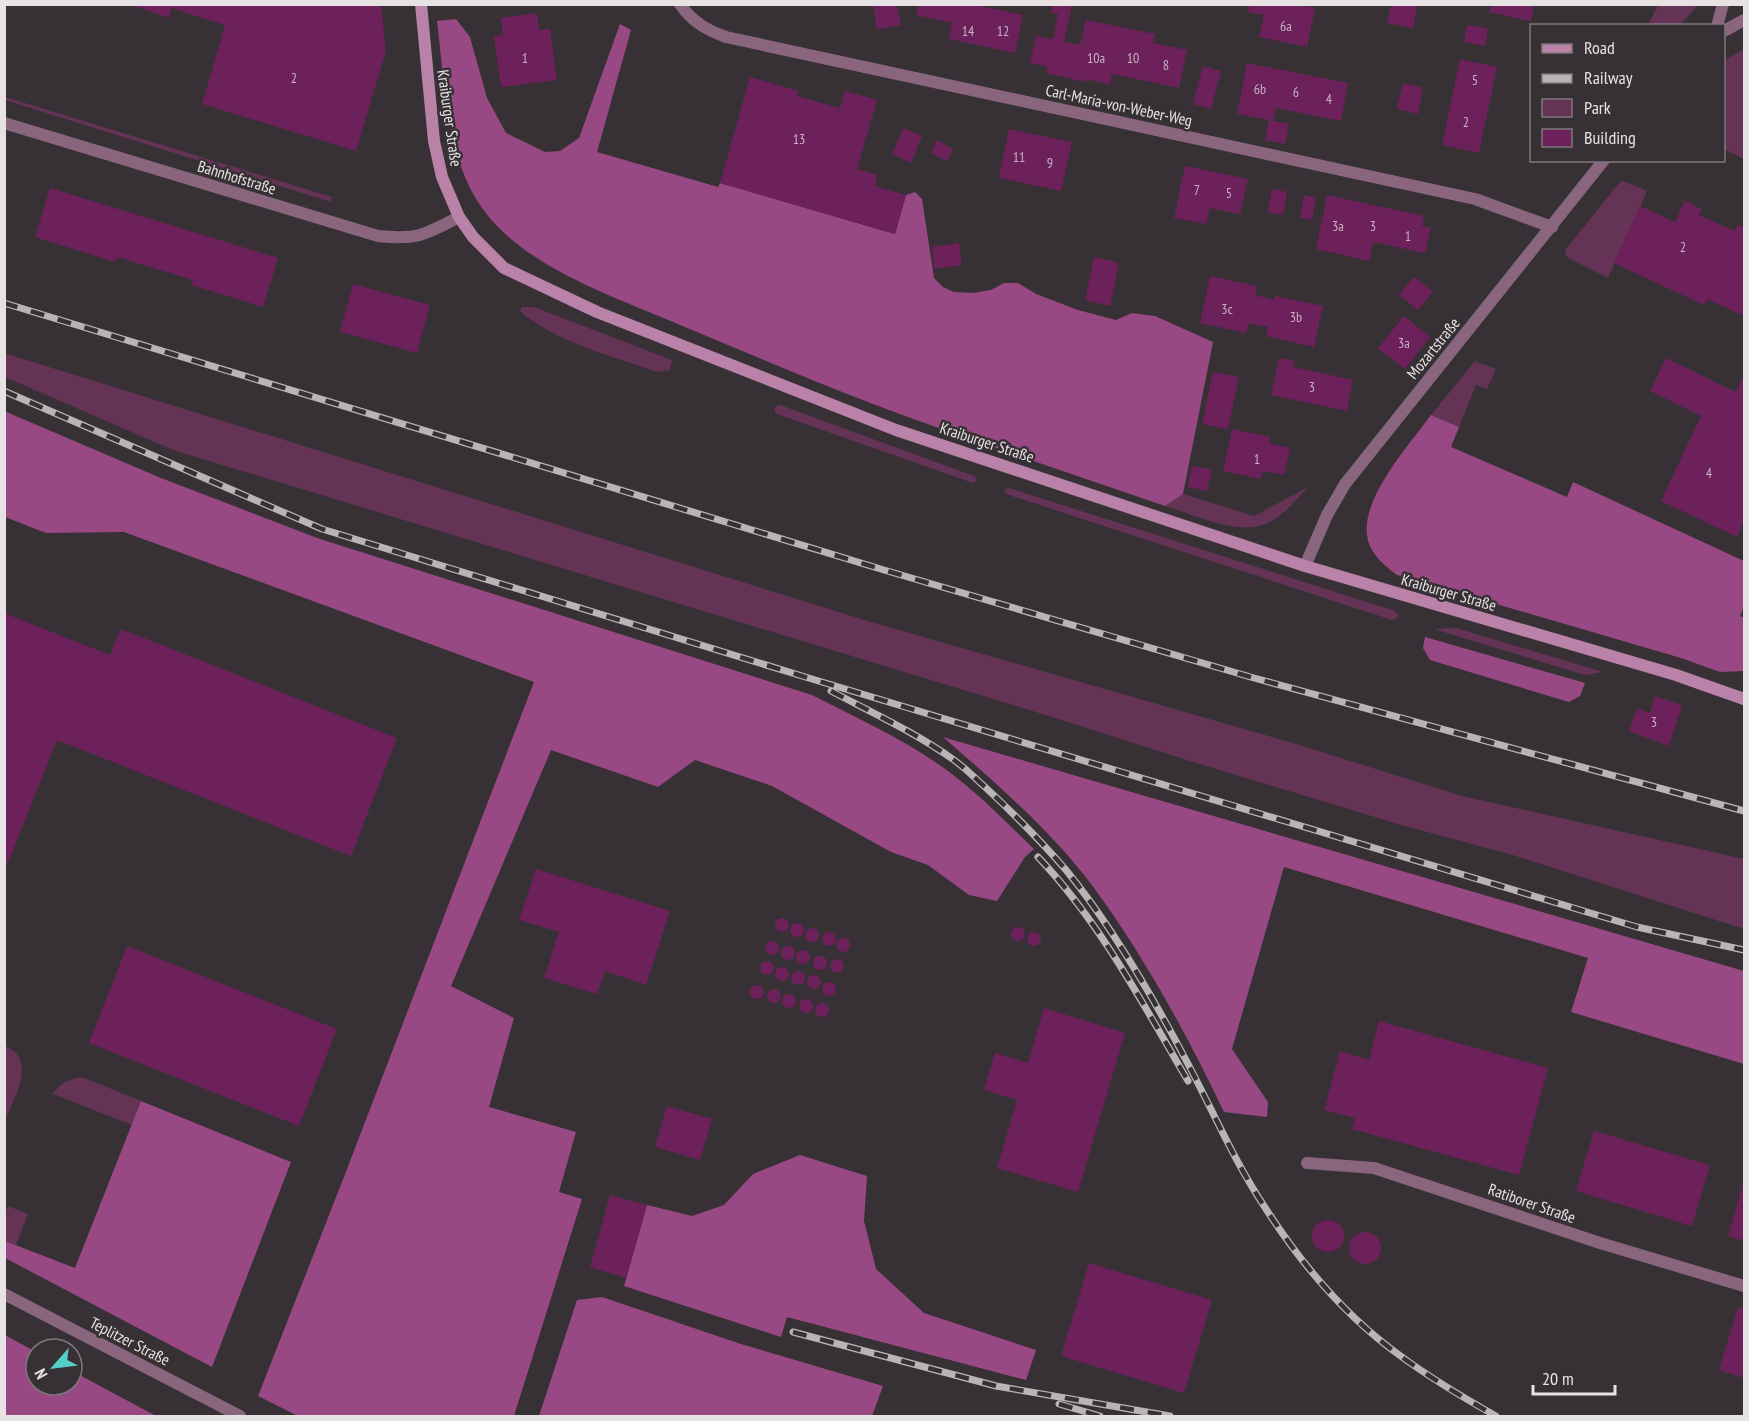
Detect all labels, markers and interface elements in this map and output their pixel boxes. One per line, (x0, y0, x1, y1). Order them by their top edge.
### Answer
house number: 6a (1280, 17, 1292, 35)
house number: 14 (962, 22, 975, 40)
house number: 12 (997, 22, 1009, 40)
legend (1530, 24, 1725, 162)
text: Road (1584, 36, 1615, 59)
house number: 1 (522, 49, 528, 67)
house number: 10a (1087, 49, 1105, 67)
house number: 10 (1127, 49, 1139, 67)
house number: 8 (1163, 56, 1169, 74)
text: Railway (1584, 66, 1633, 89)
street label: Kraiburger Straße (433, 68, 467, 168)
house number: 2 (291, 69, 297, 87)
house number: 5 (1472, 71, 1478, 89)
street label: Carl-Maria-von-Weber-Weg (1044, 80, 1194, 130)
house number: 6b (1254, 80, 1266, 98)
house number: 6 (1293, 83, 1299, 101)
house number: 4 (1326, 90, 1333, 108)
text: Park (1584, 96, 1611, 119)
house number: 2 (1463, 113, 1469, 131)
text: Building (1584, 126, 1636, 149)
house number: 13 (793, 130, 805, 148)
house number: 11 (1013, 148, 1025, 166)
house number: 9 (1047, 154, 1053, 172)
street label: Bahnhofstraße (195, 156, 279, 198)
house number: 7 (1194, 181, 1200, 199)
house number: 5 (1226, 184, 1232, 202)
house number: 3a (1332, 217, 1344, 235)
house number: 3 (1370, 217, 1376, 235)
house number: 1 (1405, 227, 1411, 245)
house number: 2 (1680, 238, 1686, 256)
house number: 3c (1221, 300, 1233, 318)
house number: 3b (1290, 308, 1302, 326)
street label: Mozartstraße (1402, 313, 1464, 383)
house number: 3a (1398, 334, 1410, 352)
house number: 3 (1309, 378, 1315, 396)
street label: Kraiburger Straße (937, 417, 1037, 467)
house number: 1 (1254, 450, 1260, 468)
house number: 4 (1706, 464, 1713, 482)
street label: Kraiburger Straße (1399, 569, 1499, 615)
house number: 3 (1651, 713, 1657, 731)
street label: Ratiborer Straße (1486, 1179, 1578, 1227)
street label: Teplitzer Straße (87, 1312, 173, 1370)
north arrow (24, 1337, 84, 1397)
scale bar (1533, 1358, 1616, 1396)
text: N (30, 1366, 52, 1383)
text: 20 m (1542, 1367, 1574, 1390)

